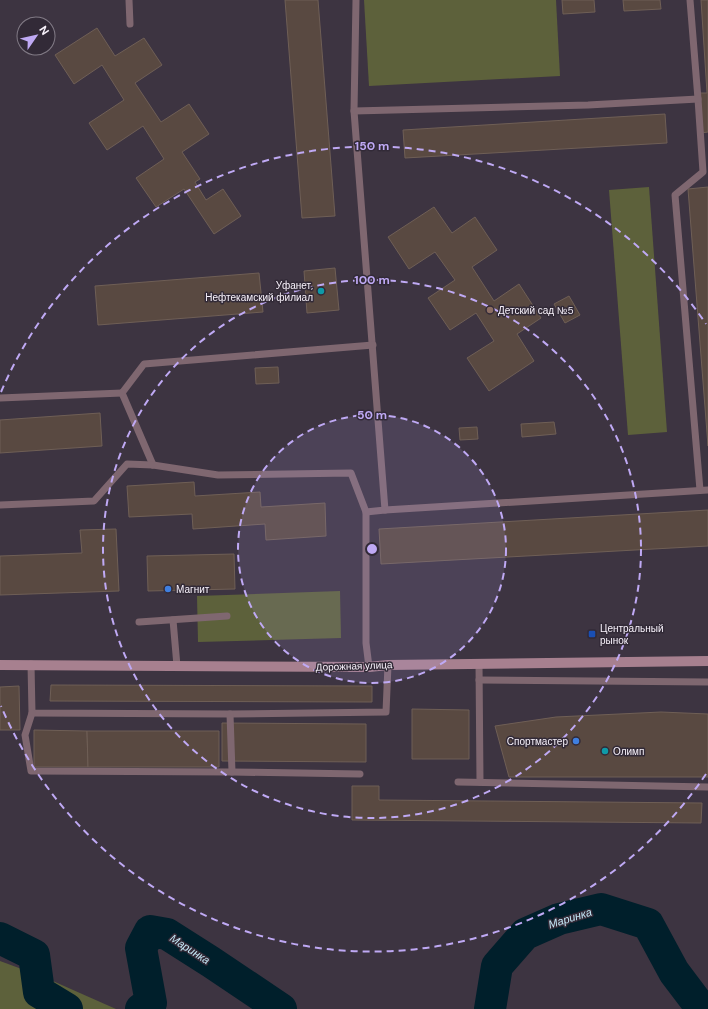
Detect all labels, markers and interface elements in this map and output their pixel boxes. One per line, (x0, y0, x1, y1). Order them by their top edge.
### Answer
north arrow (16, 16, 56, 56)
text: N (36, 23, 52, 38)
text: 150 m (355, 138, 389, 154)
text: 100 m (354, 272, 390, 288)
place label: Уфанет, Нефтекамский филиал (205, 279, 313, 304)
marker: Уфанет, Нефтекамский филиал (316, 286, 326, 296)
place label: Детский сад №5 (498, 304, 574, 317)
marker: Детский сад №5 (485, 305, 495, 315)
text: 50 m (357, 407, 387, 423)
centre of rings (365, 542, 379, 556)
place label: Магнит (176, 583, 210, 596)
marker: Магнит (163, 584, 173, 594)
place label: Центральный рынок (600, 622, 664, 647)
marker: Центральный рынок (587, 629, 597, 639)
street label: Дорожная улица (315, 658, 393, 674)
place label: Спортмастер (507, 735, 568, 748)
marker: Спортмастер (571, 736, 581, 746)
place label: Олимп (613, 745, 644, 758)
marker: Олимп (600, 746, 610, 756)
water label: Маринка (546, 905, 594, 931)
water label: Маринка (167, 931, 213, 967)

